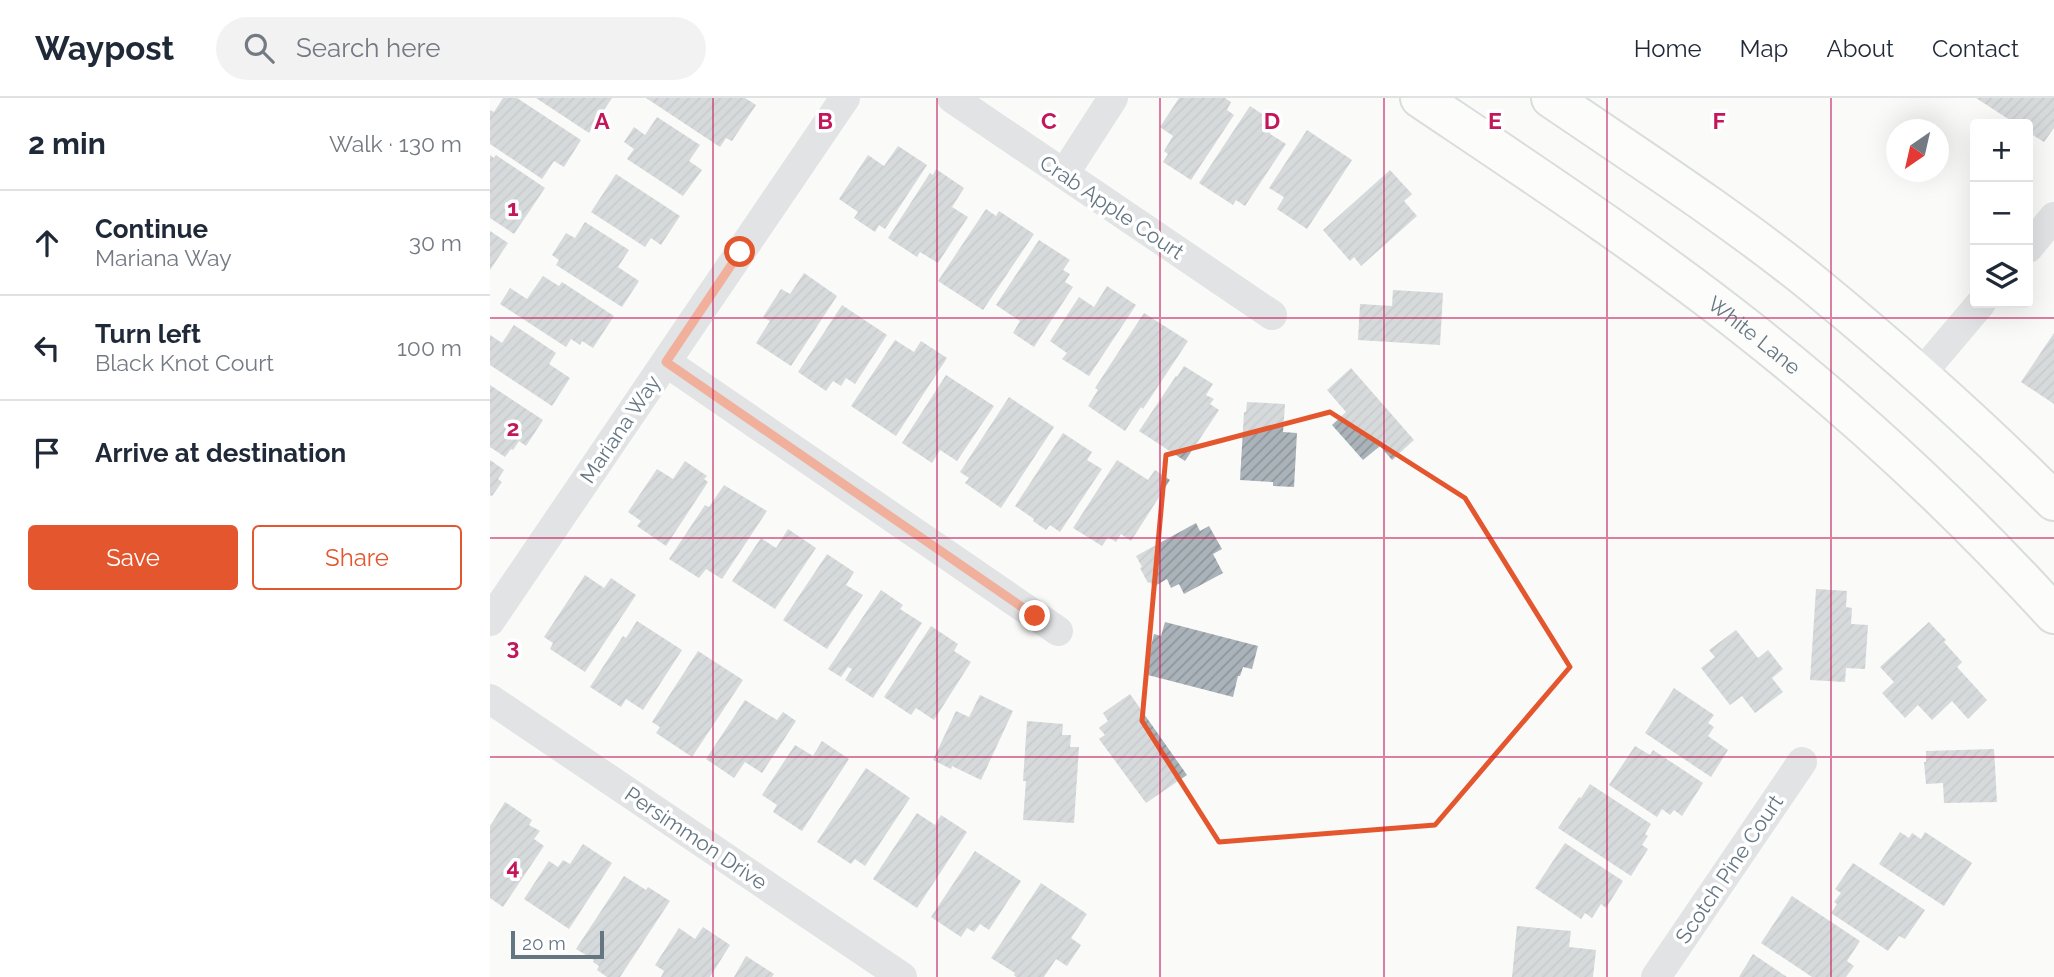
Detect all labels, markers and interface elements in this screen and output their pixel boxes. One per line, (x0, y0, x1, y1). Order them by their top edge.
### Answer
search box (216, 17, 706, 80)
text: Waypost (35, 29, 174, 68)
icon: search (240, 29, 278, 67)
text: Search here (296, 33, 440, 63)
text: Home (1634, 34, 1702, 63)
text: Map (1740, 34, 1788, 63)
text: About (1826, 34, 1894, 63)
text: Contact (1932, 34, 2019, 63)
text: A (594, 107, 610, 134)
text: B (817, 107, 833, 134)
text: C (1041, 107, 1057, 134)
text: D (1264, 107, 1280, 134)
text: E (1488, 107, 1502, 134)
text: F (1712, 107, 1726, 134)
north arrow (1886, 119, 1949, 182)
map controls (1970, 119, 2033, 308)
button: + (1970, 119, 2033, 182)
text: 2 min (28, 126, 106, 161)
text: Walk · 130 m (329, 130, 462, 157)
street label: Crab Apple Court (1035, 150, 1189, 264)
button: − (1970, 182, 2033, 245)
text: 1 (507, 194, 519, 221)
text: Continue (95, 214, 208, 244)
icon: ahead (28, 224, 66, 262)
text: 30 m (409, 229, 462, 256)
route start (724, 236, 755, 267)
text: Mariana Way (95, 244, 232, 271)
button: layers (1970, 245, 2033, 308)
street label: White Lane (1703, 290, 1806, 379)
text: Turn left (95, 319, 201, 349)
icon: left (28, 329, 66, 367)
text: 100 m (397, 334, 462, 361)
text: Black Knot Court (95, 349, 274, 376)
street label: Mariana Way (575, 370, 665, 488)
text: 2 (507, 414, 519, 441)
icon: arrive (28, 434, 66, 472)
text: Arrive at destination (95, 438, 346, 468)
button: Save (28, 525, 238, 590)
button: Share (252, 525, 462, 590)
route end (1019, 600, 1050, 631)
text: 3 (507, 633, 519, 660)
street label: Persimmon Drive (620, 781, 772, 895)
street label: Scotch Pine Court (1670, 790, 1788, 948)
text: 4 (506, 853, 520, 880)
scale bar (511, 928, 604, 960)
text: 20 m (522, 932, 566, 954)

